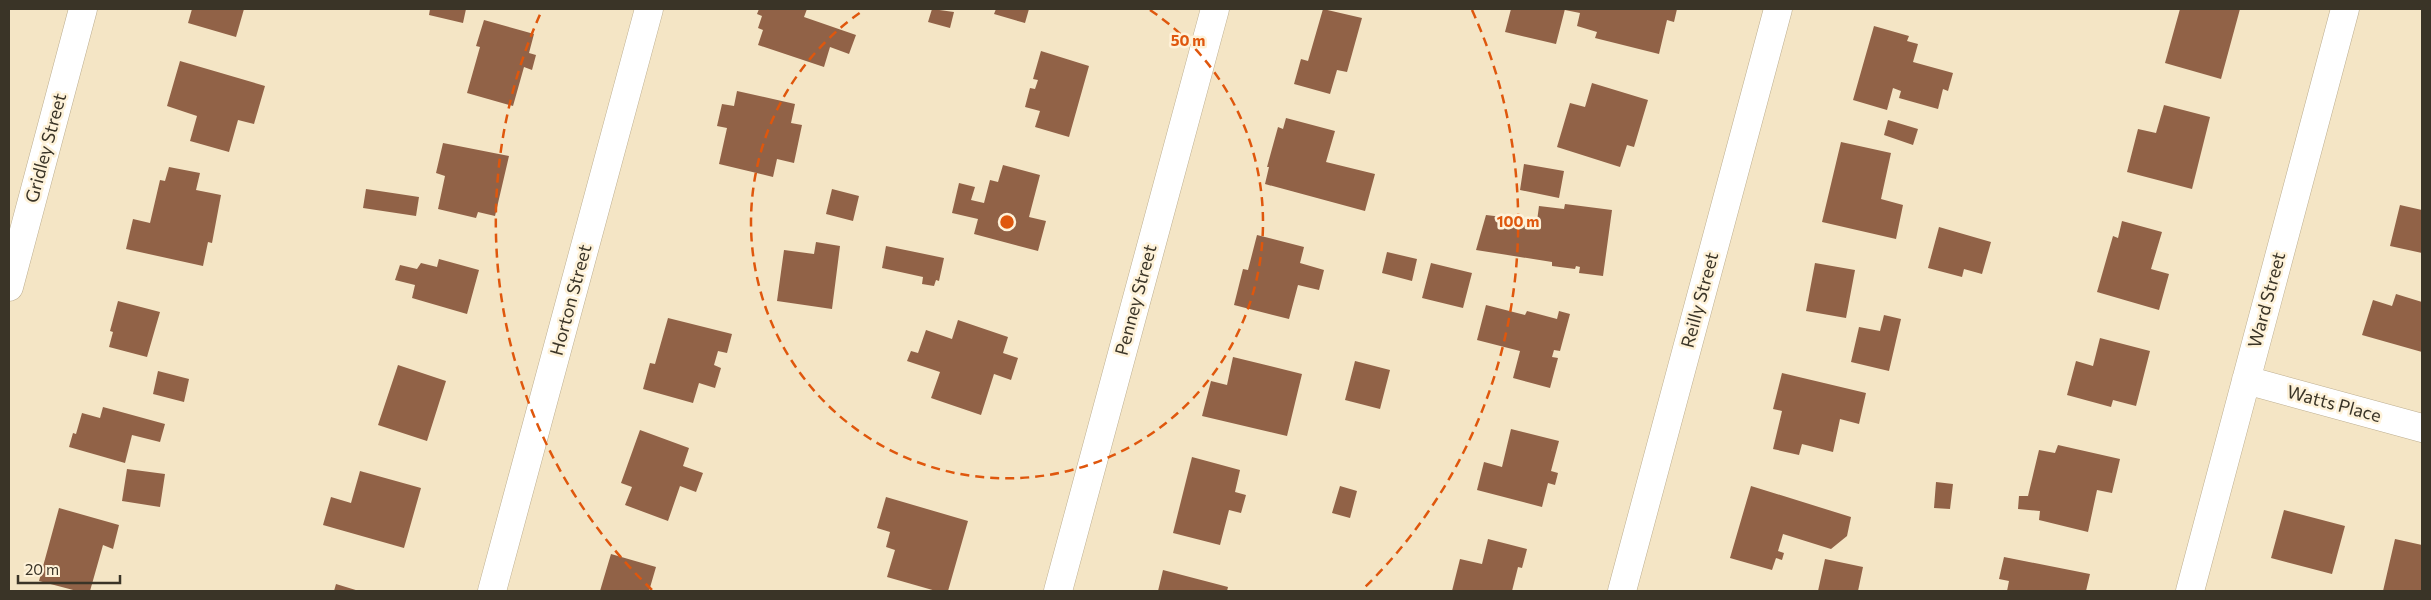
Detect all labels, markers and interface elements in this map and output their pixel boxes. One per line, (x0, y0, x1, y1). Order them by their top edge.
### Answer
text: 50 m (1171, 31, 1205, 49)
street label: Gridley Street (20, 90, 70, 205)
text: 100 m (1497, 212, 1539, 230)
centre of rings (998, 213, 1016, 231)
street label: Horton Street (545, 242, 595, 358)
street label: Penney Street (1110, 242, 1160, 358)
street label: Reilly Street (1676, 249, 1722, 350)
street label: Ward Street (2243, 249, 2289, 350)
street label: Watts Place (2285, 380, 2384, 426)
scale bar (18, 552, 120, 584)
text: 20 m (25, 560, 59, 578)

